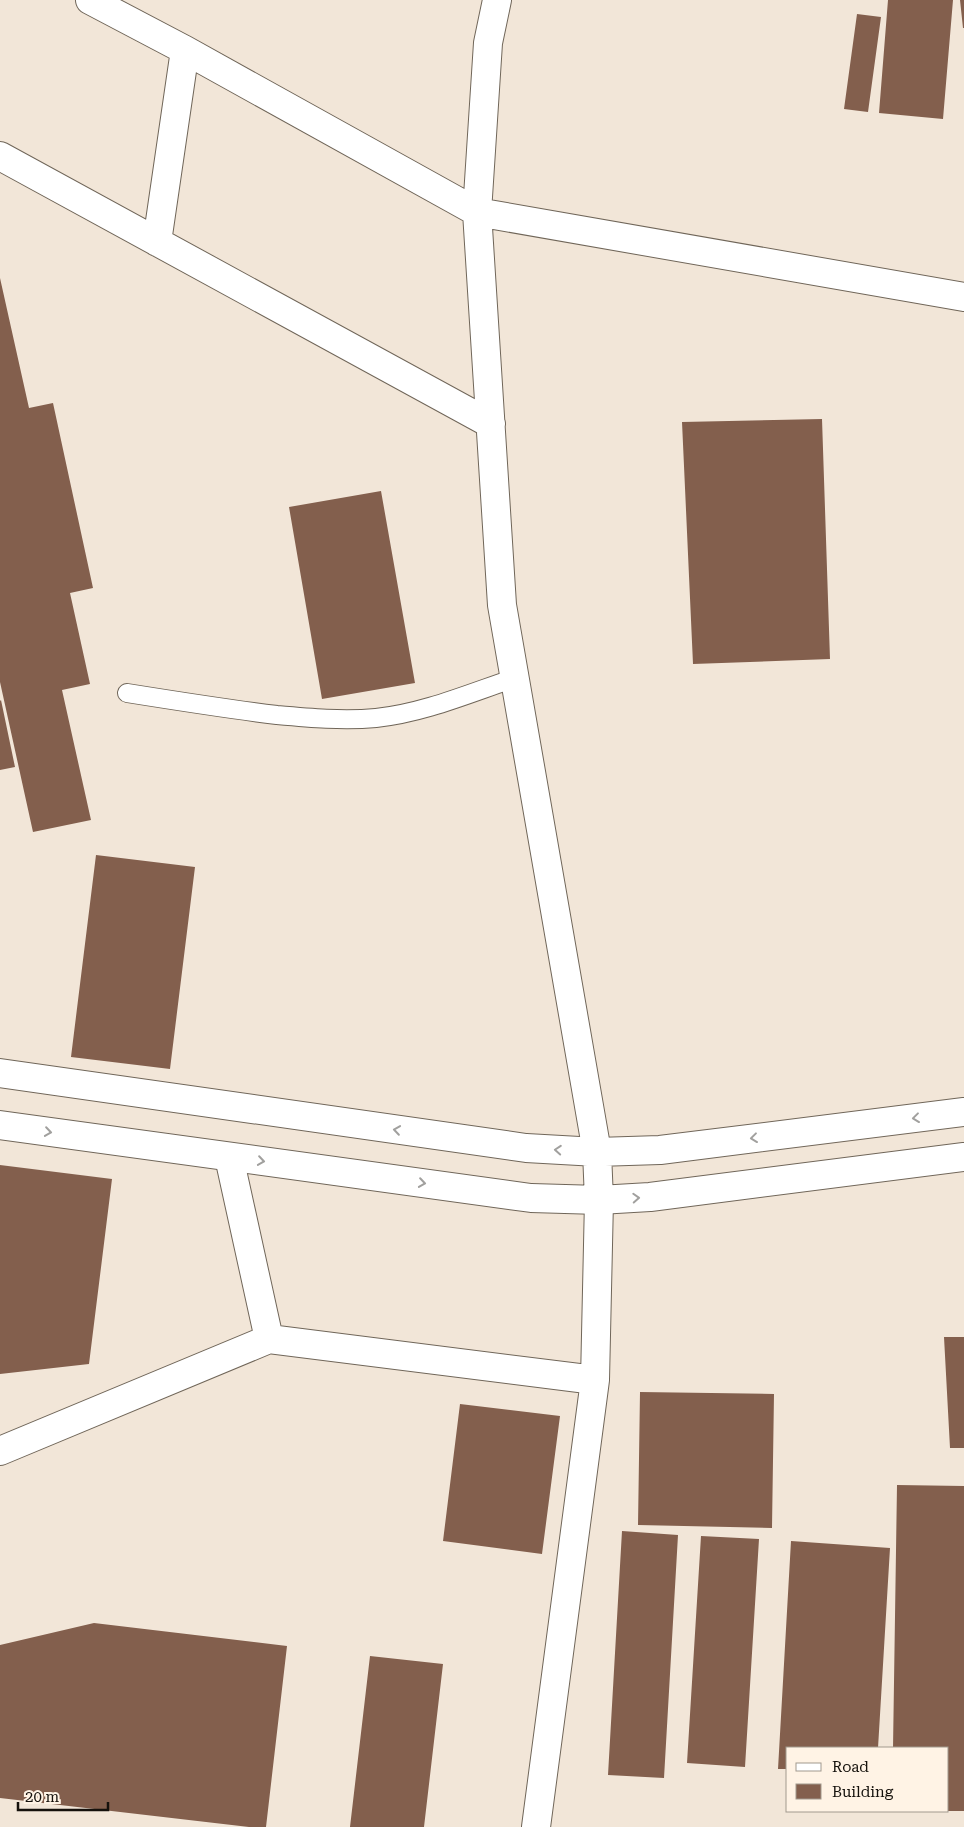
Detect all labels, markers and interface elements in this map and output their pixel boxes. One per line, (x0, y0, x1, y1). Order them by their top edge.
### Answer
one-way arrow (911, 1112, 919, 1123)
one-way arrow (392, 1125, 401, 1135)
one-way arrow (44, 1126, 53, 1136)
one-way arrow (750, 1132, 758, 1143)
one-way arrow (553, 1144, 561, 1155)
one-way arrow (258, 1155, 266, 1166)
one-way arrow (419, 1177, 427, 1188)
one-way arrow (632, 1192, 640, 1203)
legend (786, 1747, 949, 1812)
text: Road (832, 1758, 869, 1776)
scale bar (18, 1780, 108, 1812)
text: Building (832, 1783, 894, 1801)
text: 20 m (25, 1788, 60, 1806)

